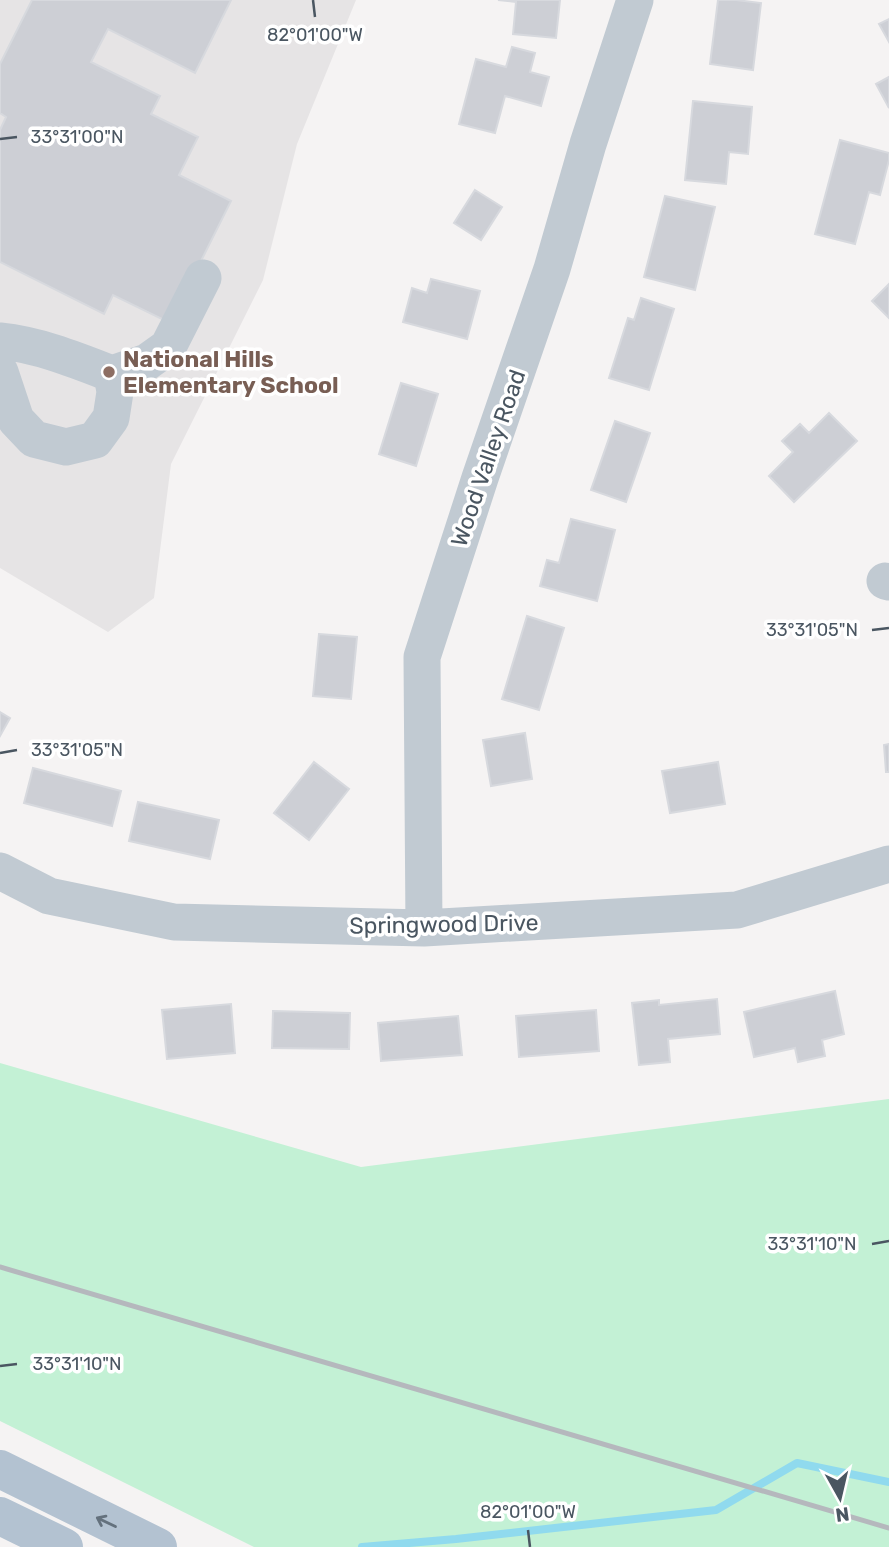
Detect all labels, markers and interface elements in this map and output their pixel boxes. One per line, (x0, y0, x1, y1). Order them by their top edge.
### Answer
text: 82°01'00"W (267, 24, 363, 46)
text: 33°31'00"N (31, 126, 123, 148)
place label: National Hills Elementary School (123, 345, 339, 399)
marker: National Hills Elementary School (101, 364, 117, 380)
street label: Wood Valley Road (445, 366, 531, 550)
text: 33°31'05"N (766, 619, 858, 641)
text: 33°31'05"N (31, 739, 123, 761)
street label: Springwood Drive (349, 908, 539, 940)
text: 33°31'10"N (767, 1233, 857, 1255)
text: 33°31'10"N (32, 1353, 122, 1375)
north arrow (805, 1463, 875, 1533)
text: 82°01'00"W (480, 1501, 576, 1523)
text: N (834, 1502, 851, 1527)
one-way arrow (96, 1514, 117, 1528)

